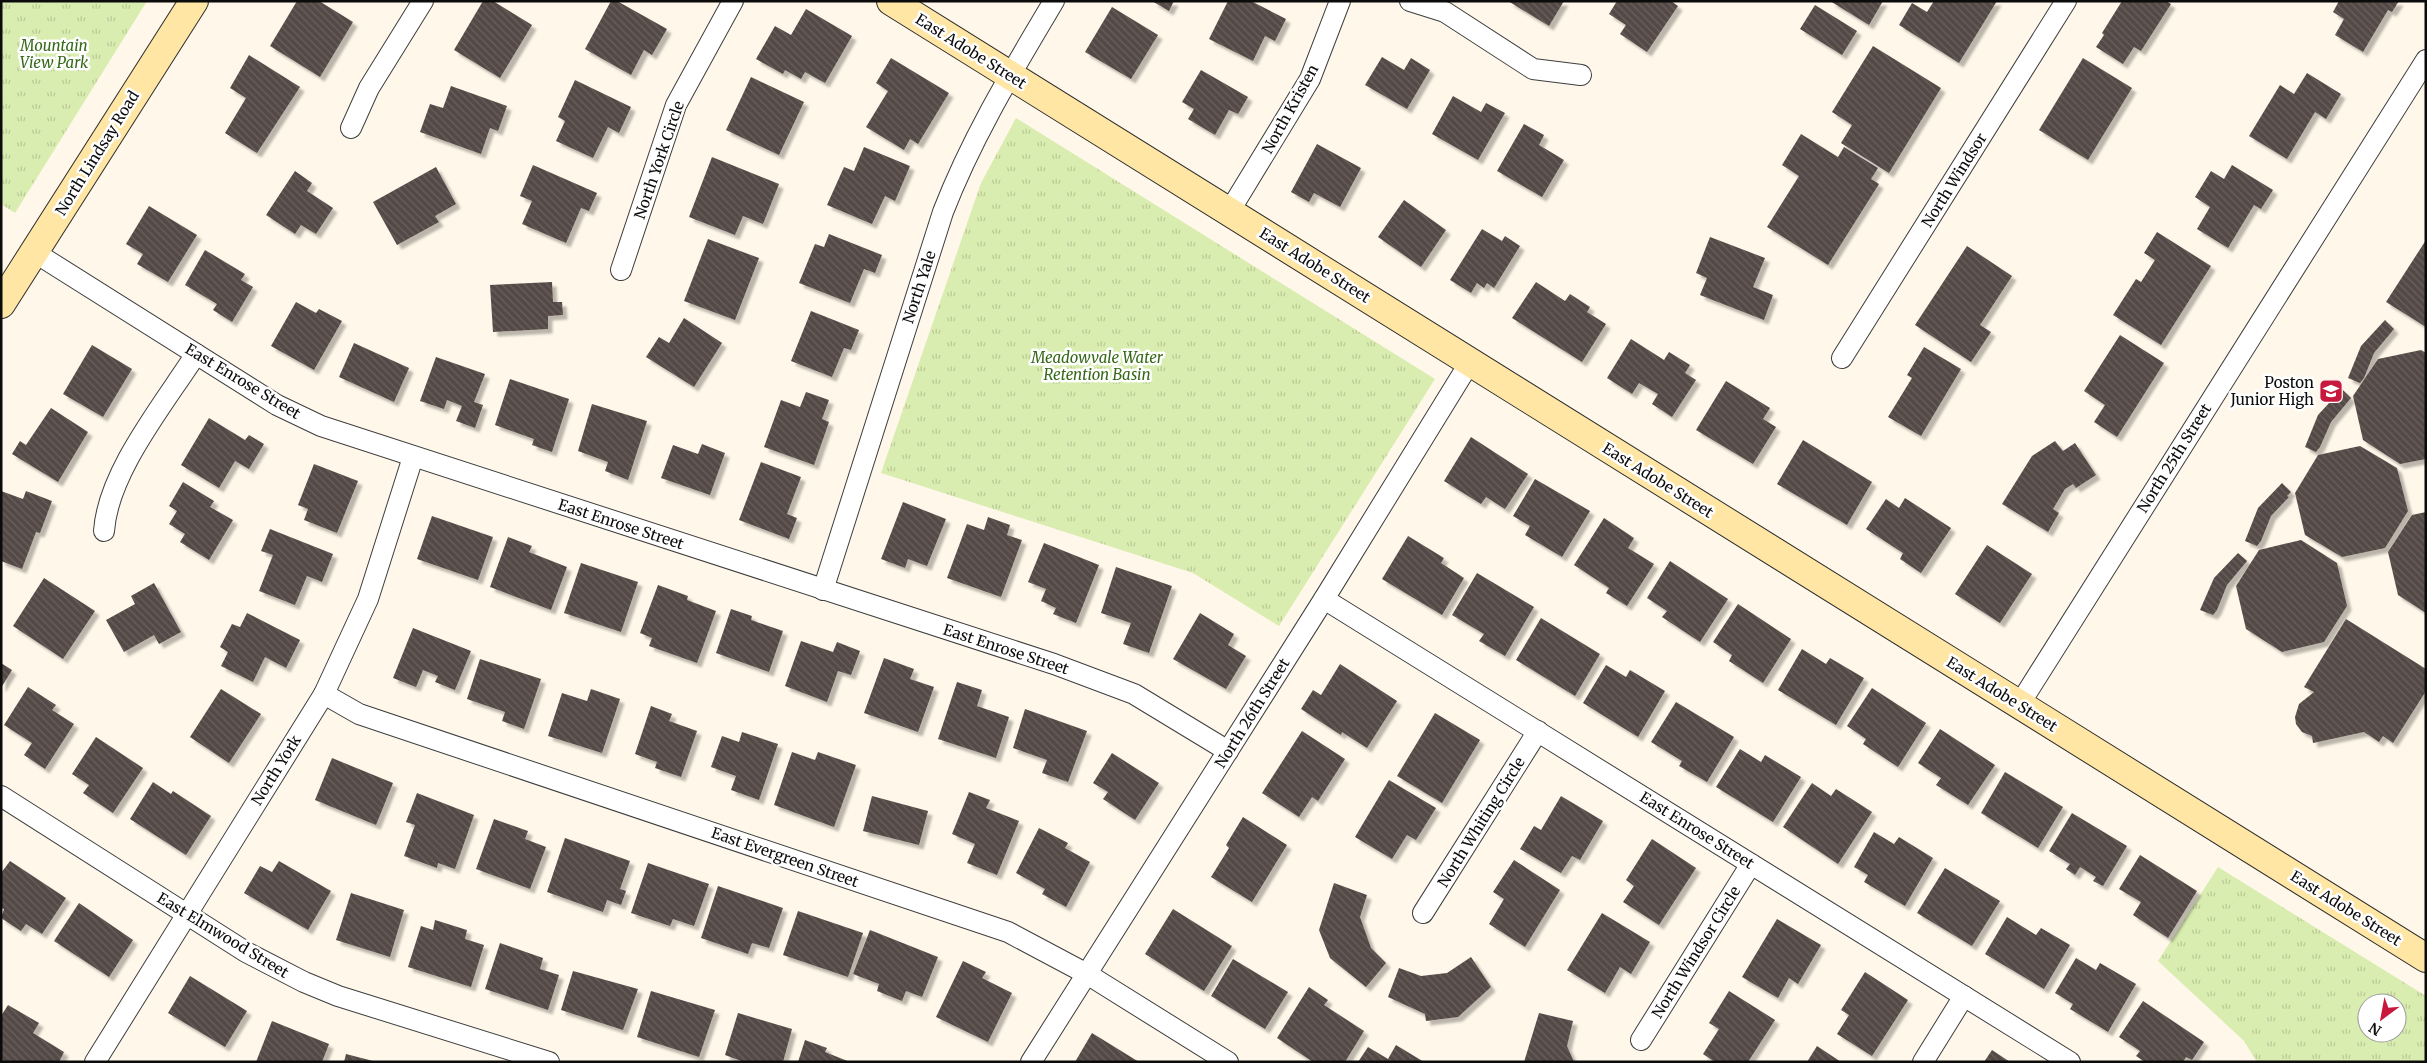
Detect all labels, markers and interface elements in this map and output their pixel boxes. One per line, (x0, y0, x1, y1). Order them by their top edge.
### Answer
street label: East Adobe Street (912, 9, 1030, 93)
park label: Mountain View Park (19, 36, 89, 72)
street label: North Kristen (1258, 61, 1322, 157)
street label: North Lindsay Road (51, 87, 143, 219)
street label: North York Circle (630, 98, 688, 221)
street label: North Windsor (1917, 129, 1991, 231)
street label: East Adobe Street (1256, 223, 1374, 307)
street label: North Yale (898, 248, 940, 326)
street label: East Enrose Street (182, 339, 304, 423)
park label: Meadowvale Water Retention Basin (1030, 348, 1164, 384)
place label: Poston Junior High (2229, 373, 2314, 409)
school or university icon: Poston Junior High (2318, 378, 2344, 404)
street label: North 25th Street (2133, 400, 2215, 516)
street label: East Adobe Street (1599, 438, 1717, 522)
street label: East Enrose Street (556, 495, 686, 553)
street label: East Enrose Street (941, 620, 1071, 678)
street label: East Adobe Street (1943, 652, 2061, 736)
street label: North 26th Street (1211, 655, 1293, 771)
street label: North York (247, 731, 305, 809)
street label: North Whiting Circle (1433, 753, 1529, 891)
street label: East Enrose Street (1636, 787, 1758, 873)
street label: East Evergreen Street (709, 823, 861, 891)
street label: East Adobe Street (2287, 866, 2405, 950)
street label: North Windsor Circle (1648, 882, 1744, 1022)
street label: East Elmwood Street (154, 888, 292, 982)
north arrow (2357, 993, 2407, 1043)
text: N (2366, 1018, 2385, 1040)

